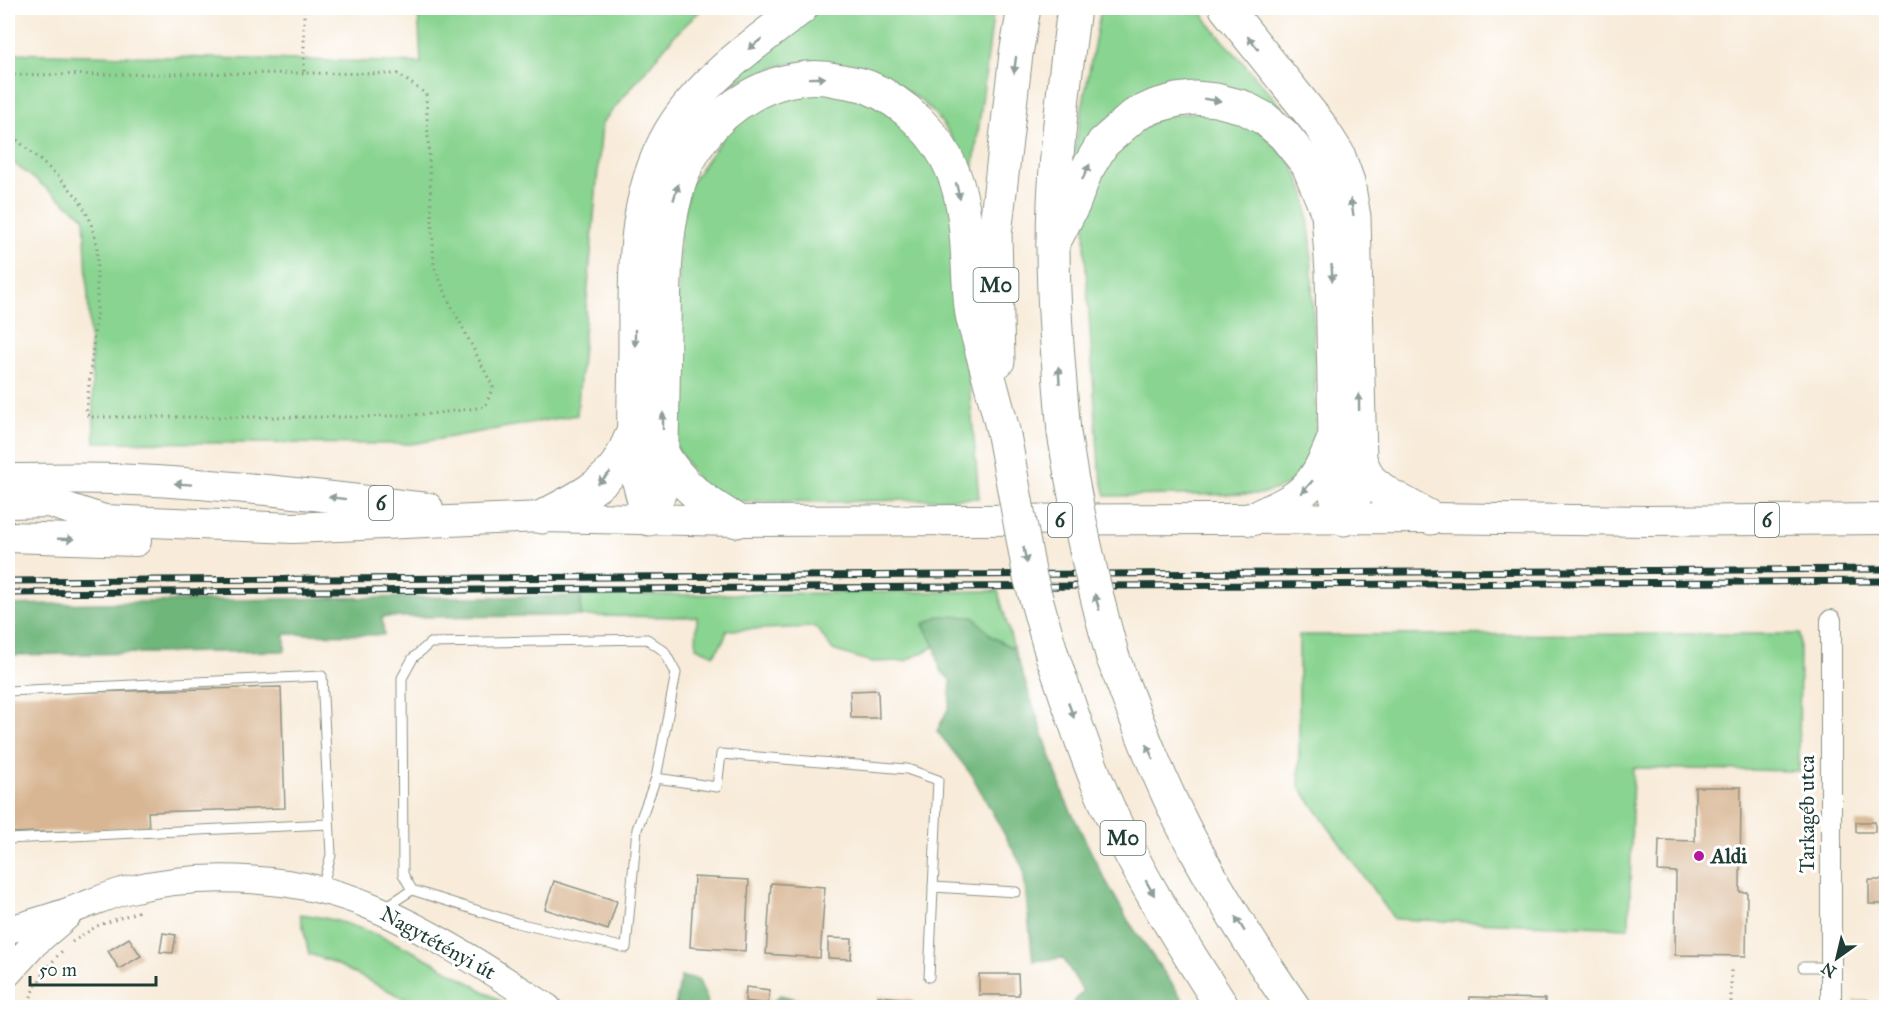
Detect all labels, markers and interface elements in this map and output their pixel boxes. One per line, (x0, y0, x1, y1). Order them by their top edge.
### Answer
one-way arrow (1247, 35, 1260, 51)
one-way arrow (747, 37, 763, 50)
one-way arrow (1010, 56, 1019, 75)
one-way arrow (807, 74, 826, 83)
one-way arrow (1203, 96, 1222, 105)
one-way arrow (1082, 163, 1091, 180)
one-way arrow (953, 182, 963, 200)
one-way arrow (672, 183, 681, 201)
one-way arrow (1348, 197, 1357, 216)
one-way arrow (1328, 263, 1337, 282)
road number: M0 (974, 268, 1018, 302)
one-way arrow (630, 329, 640, 348)
one-way arrow (1054, 365, 1064, 384)
one-way arrow (1354, 392, 1363, 411)
one-way arrow (658, 412, 667, 431)
one-way arrow (597, 470, 611, 484)
one-way arrow (174, 479, 193, 489)
one-way arrow (1301, 479, 1314, 494)
road number: 6 (369, 486, 393, 520)
one-way arrow (328, 493, 347, 502)
road number: 6 (1048, 503, 1072, 537)
road number: 6 (1755, 503, 1779, 537)
one-way arrow (56, 534, 75, 543)
one-way arrow (1021, 545, 1031, 564)
one-way arrow (1092, 593, 1101, 611)
one-way arrow (1067, 701, 1077, 719)
one-way arrow (1145, 742, 1155, 760)
street label: Tarkagéb utca (1794, 755, 1820, 873)
road number: M0 (1100, 821, 1146, 855)
place label: Aldi (1709, 843, 1747, 869)
marker: Aldi (1692, 849, 1706, 863)
one-way arrow (1145, 880, 1155, 897)
street label: Nagytétényi út (376, 901, 501, 986)
one-way arrow (1234, 916, 1245, 933)
north arrow (1807, 928, 1867, 988)
scale bar (30, 949, 156, 987)
text: N (1818, 958, 1840, 982)
text: 50 m (39, 959, 77, 981)

